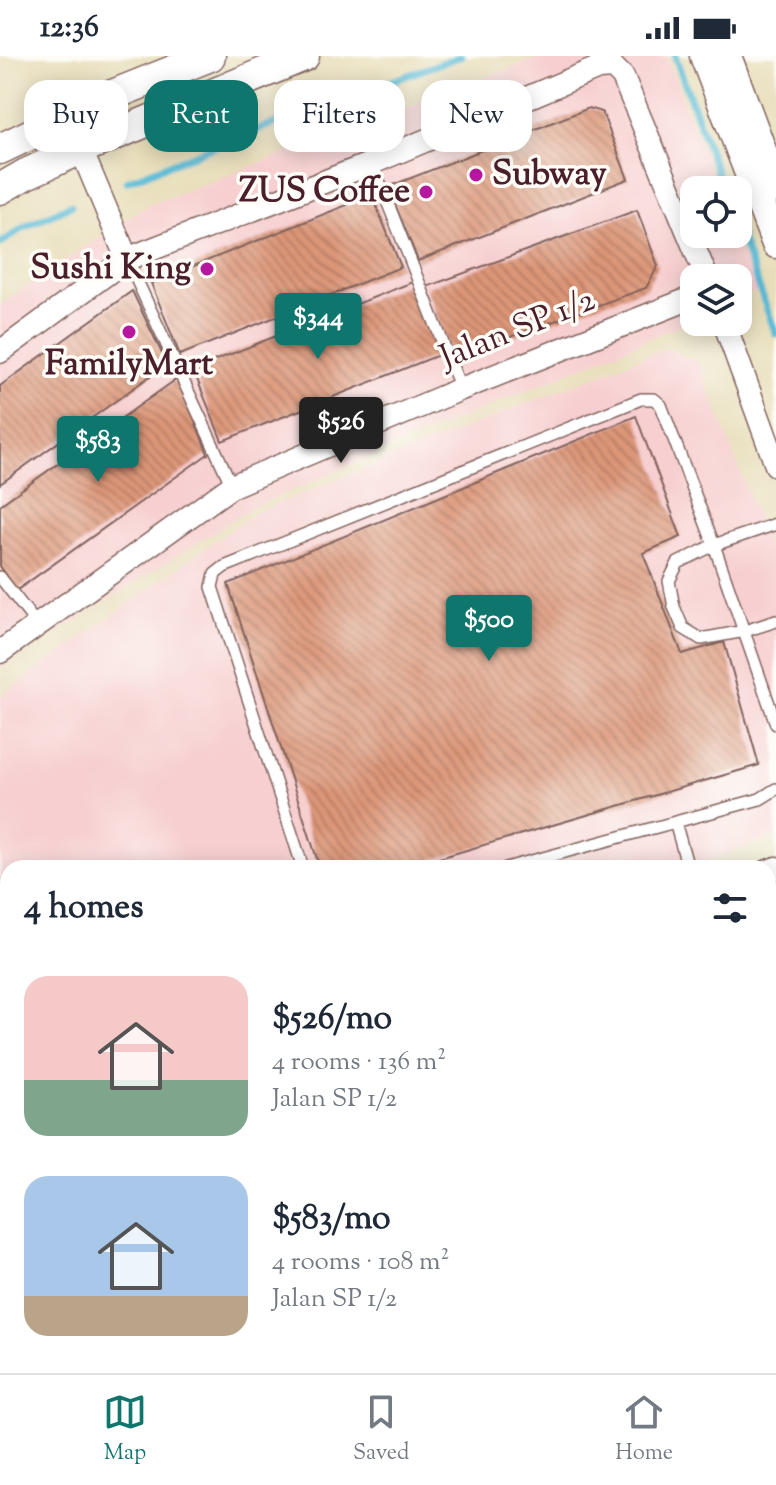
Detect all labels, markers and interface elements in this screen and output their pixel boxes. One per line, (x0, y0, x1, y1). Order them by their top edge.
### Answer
text: 12:36 (40, 7, 99, 50)
chip: Buy (24, 80, 128, 152)
chip: Rent (144, 80, 258, 152)
chip: Filters (274, 80, 405, 152)
chip: New (421, 80, 532, 152)
place label: Subway (492, 151, 607, 200)
marker: Subway (467, 166, 485, 184)
place label: ZUS Coffee (239, 168, 410, 217)
map controls (680, 176, 752, 336)
button: locate (680, 176, 752, 248)
marker: ZUS Coffee (417, 183, 435, 201)
place label: Sushi King (30, 245, 191, 294)
marker: Sushi King (198, 260, 216, 278)
button: layers (680, 264, 752, 336)
street label: Jalan SP 1/2 (431, 277, 603, 384)
pin: $344 (271, 293, 365, 361)
text: $344 (293, 300, 343, 337)
marker: FamilyMart (120, 323, 138, 341)
place label: FamilyMart (45, 341, 213, 390)
pin: $526 (294, 397, 388, 465)
text: $526 (317, 404, 365, 441)
pin: $583 (51, 416, 145, 484)
text: $583 (75, 423, 121, 460)
pin: $500 (442, 595, 536, 663)
text: $500 (464, 602, 514, 639)
text: 4 homes (24, 884, 144, 933)
icon: filters (708, 886, 752, 930)
text: $526/mo (272, 995, 392, 1044)
icon: home (88, 1008, 184, 1104)
text: 4 rooms · 136 m² (272, 1044, 446, 1081)
text: Jalan SP 1/2 (272, 1081, 397, 1118)
text: $583/mo (272, 1195, 391, 1244)
icon: home (88, 1208, 184, 1304)
text: 4 rooms · 108 m² (272, 1244, 449, 1281)
text: Jalan SP 1/2 (272, 1281, 397, 1318)
tab: Map (103, 1390, 147, 1470)
tab: Saved (353, 1390, 409, 1470)
tab: Home (615, 1390, 673, 1470)

